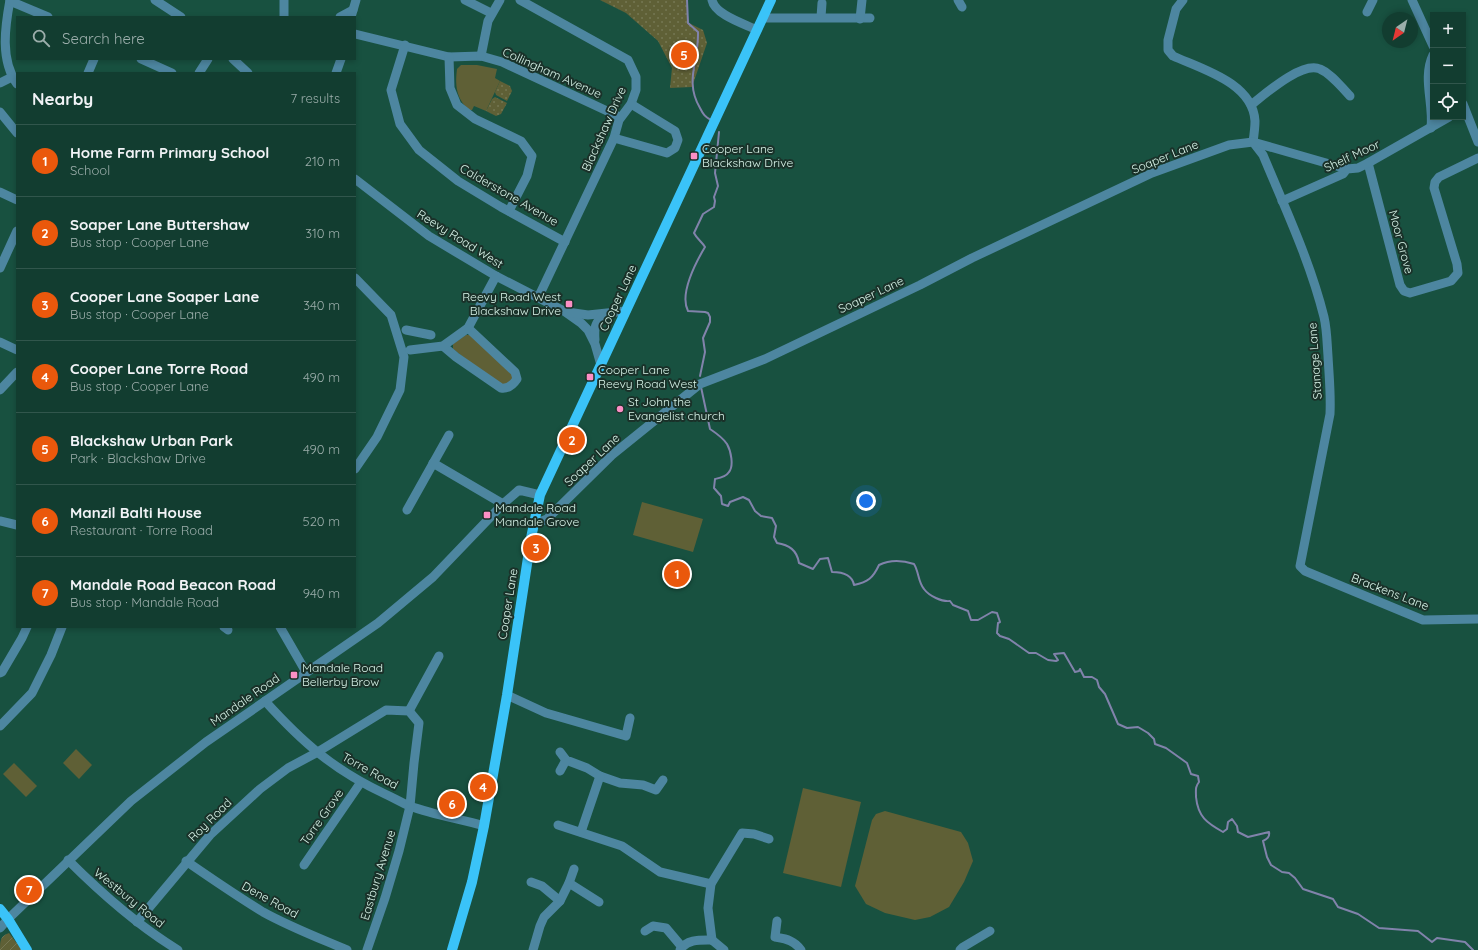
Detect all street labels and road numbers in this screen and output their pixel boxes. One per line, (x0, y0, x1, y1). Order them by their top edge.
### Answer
street label: Collingham Avenue (500, 44, 604, 101)
street label: Blackshaw Drive (578, 84, 629, 174)
street label: Soaper Lane (1129, 136, 1201, 177)
street label: Shelf Moor (1322, 136, 1382, 175)
street label: Calderstone Avenue (457, 160, 561, 229)
street label: Reevy Road West (414, 206, 506, 271)
street label: Moor Grove (1386, 208, 1417, 276)
street label: Cooper Lane (596, 262, 640, 333)
street label: Soaper Lane (836, 273, 906, 316)
street label: Stanage Lane (1304, 322, 1325, 400)
street label: Soaper Lane (561, 430, 623, 489)
street label: Cooper Lane (494, 567, 521, 640)
street label: Brackens Lane (1349, 570, 1431, 613)
street label: Mandale Road (207, 670, 282, 729)
street label: Torre Road (340, 749, 401, 792)
street label: Torre Grove (297, 786, 347, 848)
street label: Roy Road (185, 795, 234, 844)
street label: Eastbury Avenue (357, 828, 398, 922)
street label: Westbury Road (91, 865, 168, 931)
street label: Dene Road (239, 878, 301, 921)

